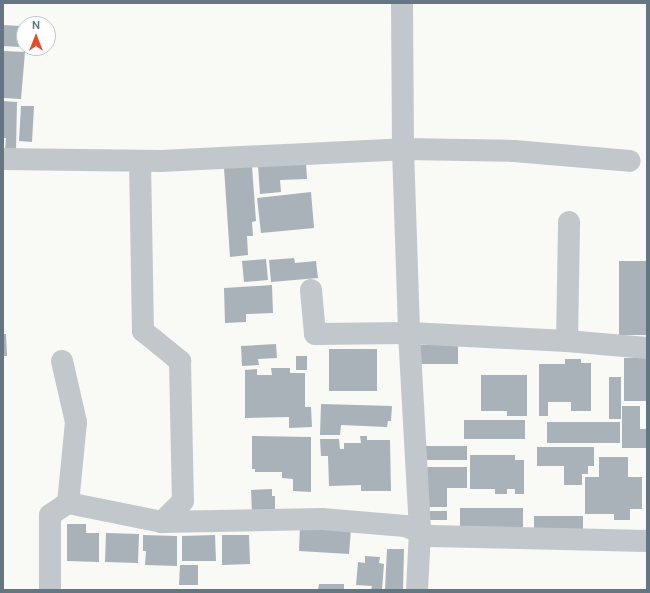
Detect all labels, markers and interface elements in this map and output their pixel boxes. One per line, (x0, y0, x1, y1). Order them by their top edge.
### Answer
north arrow (16, 16, 56, 56)
text: N (32, 18, 40, 32)

